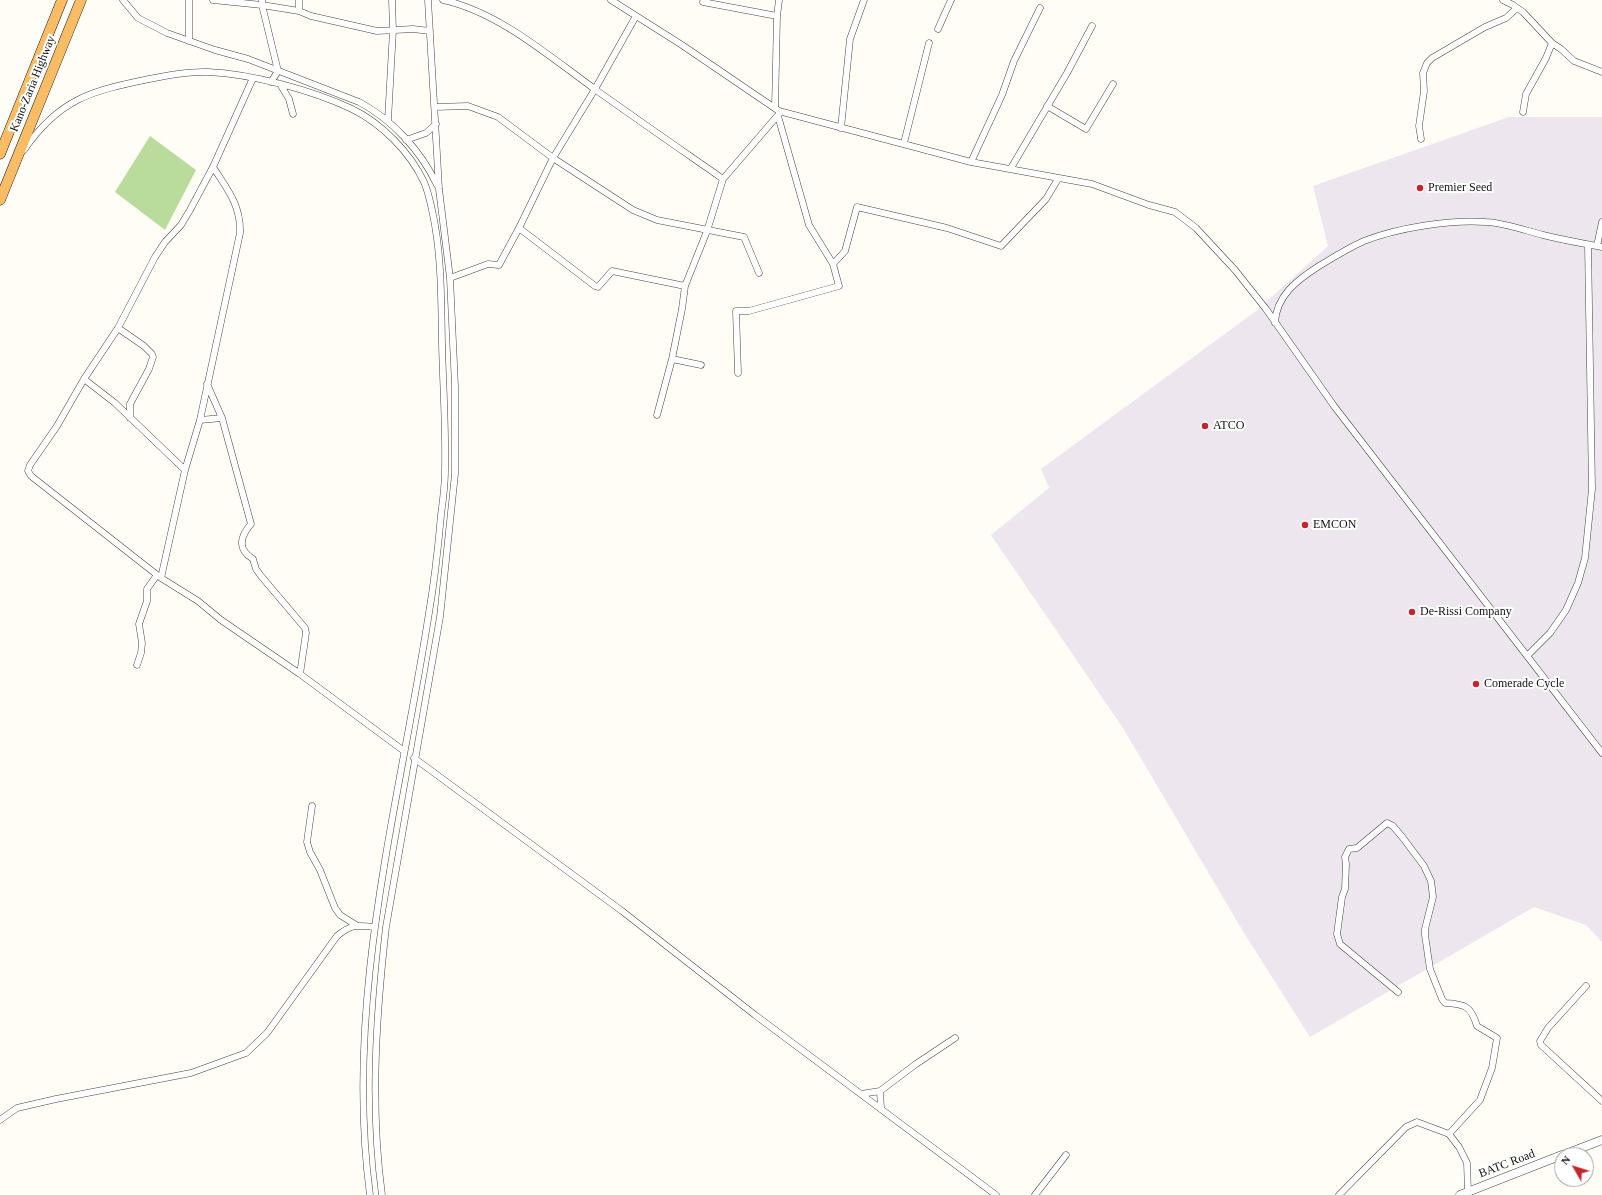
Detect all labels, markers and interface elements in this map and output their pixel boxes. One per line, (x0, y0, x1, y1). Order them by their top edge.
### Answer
street label: Kano-Zaria Highway (7, 34, 59, 134)
place label: Premier Seed (1428, 181, 1492, 195)
marker: Premier Seed (1415, 183, 1425, 193)
place label: ATCO (1213, 419, 1244, 433)
marker: ATCO (1200, 421, 1210, 431)
place label: EMCON (1313, 518, 1356, 532)
marker: EMCON (1300, 520, 1310, 530)
place label: De-Rissi Company (1420, 605, 1512, 619)
marker: De-Rissi Company (1407, 607, 1417, 617)
place label: Comerade Cycle (1484, 677, 1564, 691)
marker: Comerade Cycle (1471, 679, 1481, 689)
street label: BATC Road (1477, 1147, 1537, 1181)
north arrow (1554, 1147, 1594, 1187)
text: N (1558, 1153, 1573, 1167)

